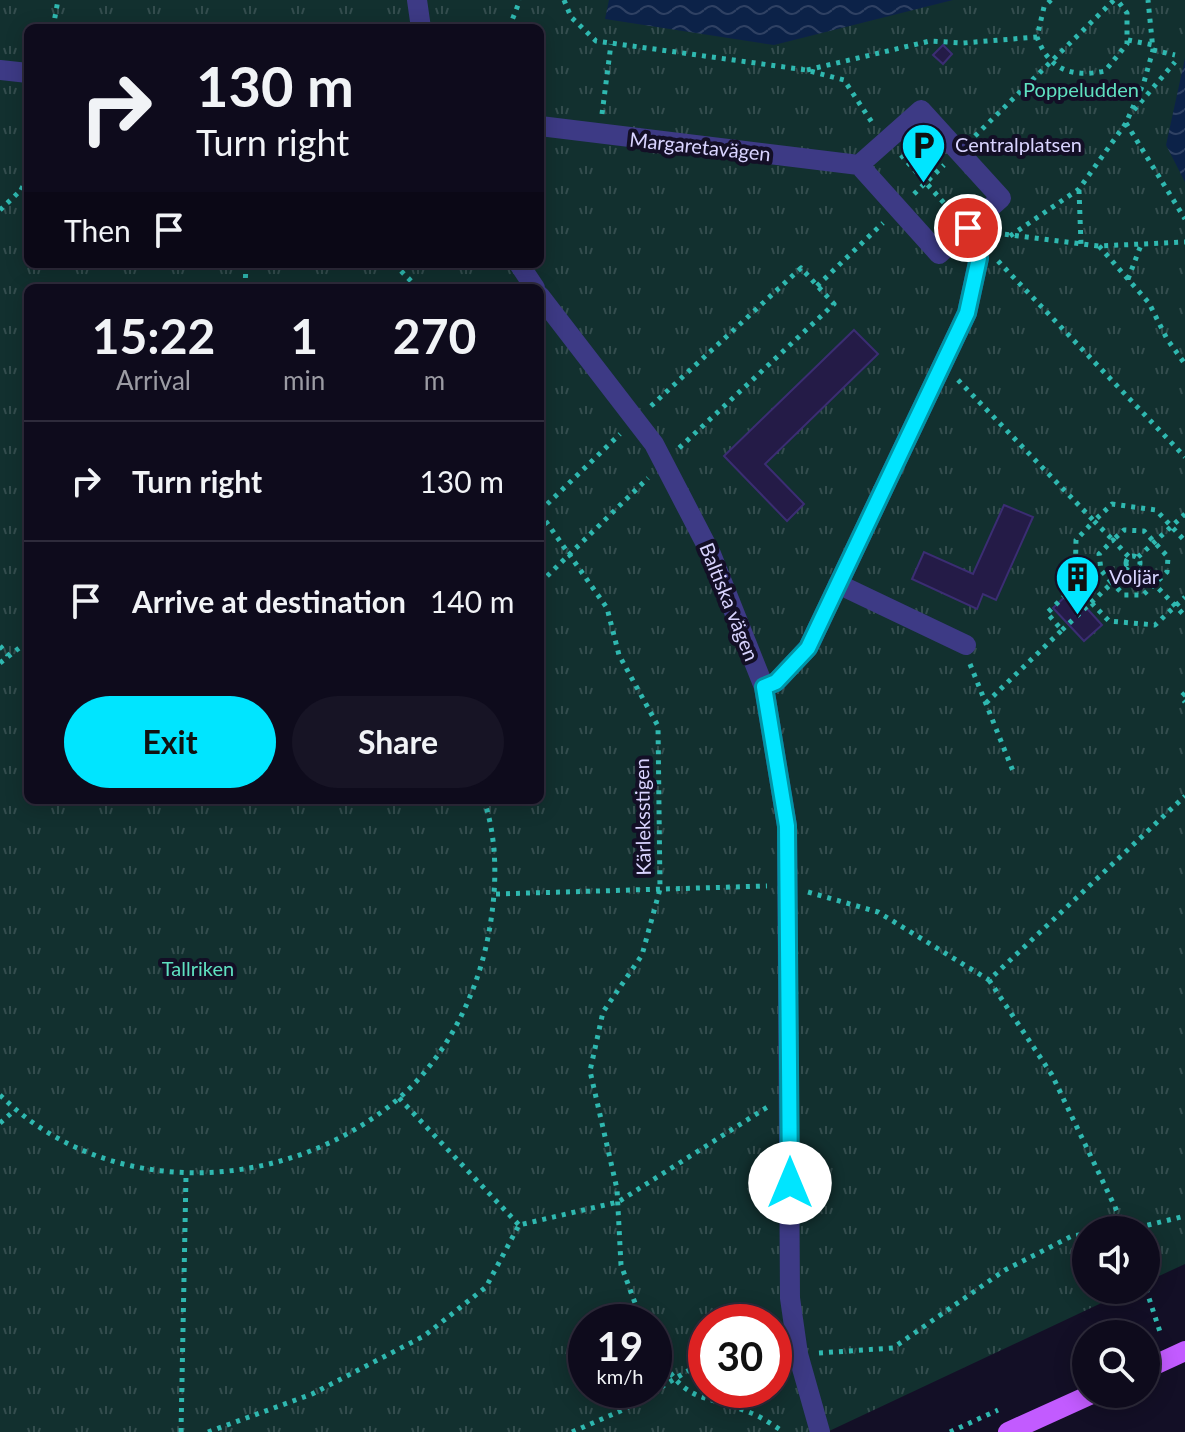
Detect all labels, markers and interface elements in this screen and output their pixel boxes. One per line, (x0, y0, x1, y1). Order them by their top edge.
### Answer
text: 130 m (196, 52, 354, 119)
icon: right (64, 56, 168, 160)
park label: Poppeludden (1023, 77, 1139, 101)
text: Turn right (196, 120, 349, 164)
parking icon: Centralplatsen (900, 121, 948, 184)
street label: Margaretavägen (628, 127, 772, 165)
place label: Centralplatsen (955, 132, 1082, 156)
pin (934, 194, 1002, 262)
icon: arrive (946, 206, 990, 250)
icon: arrive (147, 208, 191, 252)
text: Then (64, 212, 131, 248)
text: 15:22 (92, 307, 215, 364)
text: 1 (290, 307, 318, 364)
text: 270 (393, 307, 476, 364)
text: Arrival (116, 364, 191, 396)
text: min (283, 364, 325, 396)
text: m (424, 364, 445, 396)
icon: right (64, 459, 108, 503)
text: Turn right (132, 463, 262, 499)
text: 130 m (419, 463, 504, 499)
street label: Baltiska vägen (695, 539, 764, 664)
building icon: Voljär (1054, 553, 1102, 616)
place label: Voljär (1109, 564, 1160, 588)
icon: arrive (64, 579, 108, 623)
text: Arrive at destination (132, 583, 406, 619)
text: 140 m (430, 583, 514, 619)
button: Exit (64, 696, 276, 788)
button: Share (292, 696, 504, 788)
street label: Kärleksstigen (629, 758, 655, 876)
park label: Tallriken (162, 956, 234, 980)
position arrow (748, 1141, 832, 1225)
map controls (1072, 1216, 1160, 1408)
button: sound (1072, 1216, 1160, 1304)
speed limit sign: 30 (688, 1304, 792, 1408)
button: search (1072, 1320, 1160, 1408)
text: 19 (597, 1322, 643, 1370)
text: km/h (597, 1364, 643, 1388)

